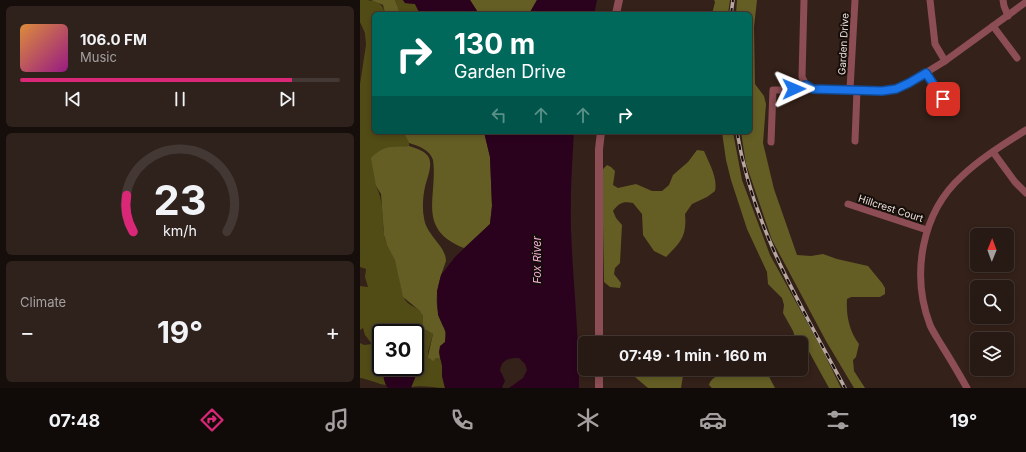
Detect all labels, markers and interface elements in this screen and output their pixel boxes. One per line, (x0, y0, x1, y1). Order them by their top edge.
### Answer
street label: Garden Drive (835, 12, 851, 75)
text: 130 m (454, 27, 535, 61)
icon: right (388, 28, 440, 80)
text: 106.0 FM (80, 30, 147, 49)
text: Music (80, 49, 117, 65)
text: Garden Drive (454, 61, 566, 82)
position arrow (773, 68, 815, 110)
pin (926, 82, 960, 116)
icon: previous (62, 88, 84, 110)
icon: pause (169, 88, 191, 110)
icon: next (276, 88, 298, 110)
icon: arrive (932, 88, 954, 110)
icon: left (488, 104, 510, 126)
icon: ahead (530, 104, 552, 126)
icon: ahead (572, 104, 594, 126)
icon: right (614, 104, 636, 126)
text: 23 (153, 175, 207, 225)
street label: Hillcrest Court (857, 192, 926, 224)
text: km/h (163, 222, 197, 239)
north arrow (970, 228, 1014, 272)
map controls (970, 228, 1014, 376)
water label: Fox River (530, 235, 544, 284)
button: search (970, 280, 1014, 324)
text: Climate (20, 294, 66, 310)
text: 19° (157, 314, 203, 350)
text: − (20, 319, 35, 345)
text: + (325, 319, 340, 345)
speed limit sign: 30 (372, 324, 424, 376)
button: layers (970, 332, 1014, 376)
text: 07:49 · 1 min · 160 m (619, 346, 767, 365)
icon: directions (198, 406, 226, 434)
icon: music (323, 406, 351, 434)
icon: phone (448, 406, 476, 434)
icon: climate (574, 406, 602, 434)
icon: car (699, 406, 727, 434)
icon: filters (824, 406, 852, 434)
text: 07:48 (49, 410, 100, 431)
text: 19° (950, 410, 977, 431)

